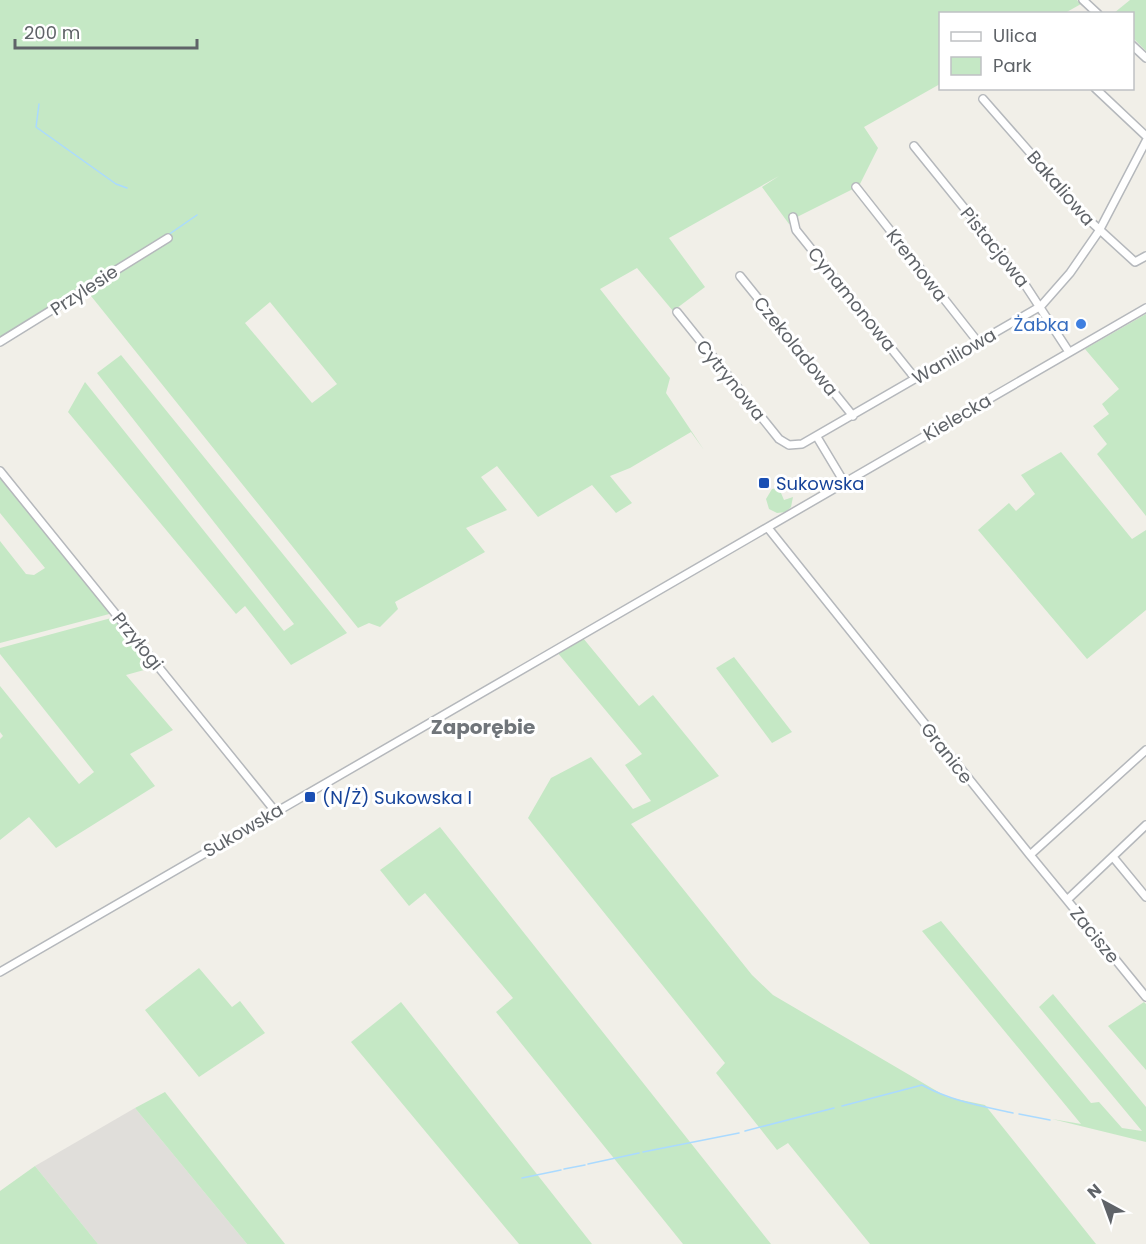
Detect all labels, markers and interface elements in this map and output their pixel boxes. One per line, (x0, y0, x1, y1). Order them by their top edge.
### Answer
scale bar (15, 12, 196, 50)
legend (939, 12, 1134, 90)
text: 200 m (24, 20, 80, 45)
text: Ulica (993, 23, 1037, 48)
text: Park (993, 53, 1032, 78)
street label: Bakaliowa (1021, 145, 1101, 231)
street label: Pistacjowa (955, 202, 1035, 292)
street label: Kremowa (881, 224, 953, 306)
street label: Cynamonowa (802, 241, 902, 357)
street label: Przylesie (45, 259, 123, 321)
street label: Czekoladowa (748, 291, 844, 401)
place label: Żabka (1013, 312, 1069, 337)
marker: Żabka (1074, 317, 1088, 331)
street label: Waniliowa (907, 322, 1001, 390)
street label: Cytrynowa (691, 334, 771, 426)
street label: Kielecka (919, 388, 995, 446)
place label: Sukowska (776, 471, 864, 496)
marker: Sukowska (757, 476, 771, 490)
street label: Przyłogi (107, 607, 169, 675)
district label: Zaporębie (431, 713, 535, 741)
street label: Granice (915, 717, 979, 789)
place label: (N/Ż) Sukowska I (322, 785, 472, 810)
marker: (N/Ż) Sukowska I (303, 790, 317, 804)
street label: Sukowska (198, 797, 288, 863)
street label: Zacisze (1065, 901, 1125, 969)
north arrow (1074, 1172, 1134, 1232)
text: N (1082, 1178, 1107, 1204)

